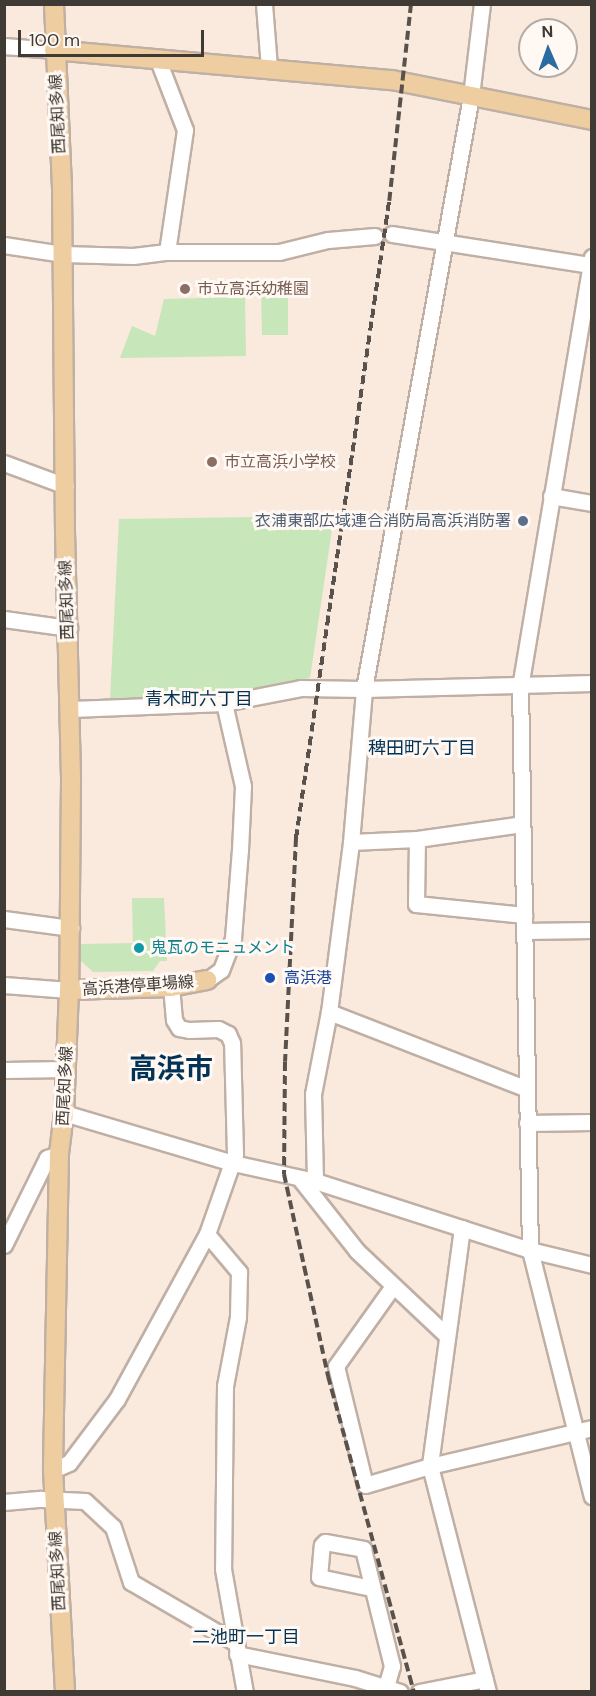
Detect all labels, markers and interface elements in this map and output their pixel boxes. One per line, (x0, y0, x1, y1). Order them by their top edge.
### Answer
scale bar (21, 18, 207, 56)
north arrow (518, 18, 578, 78)
text: N (541, 21, 554, 42)
text: 100 m (29, 28, 80, 52)
street label: 西尾知多線 (46, 74, 70, 154)
place label: 市立高浜幼稚園 (197, 279, 309, 299)
marker: 市立高浜幼稚園 (178, 282, 192, 296)
place label: 市立高浜小学校 (224, 452, 336, 472)
marker: 市立高浜小学校 (205, 455, 219, 469)
place label: 衣浦東部広域連合消防局高浜消防署 (255, 511, 511, 531)
marker: 衣浦東部広域連合消防局高浜消防署 (516, 514, 530, 528)
street label: 西尾知多線 (56, 560, 78, 640)
district label: 青木町六丁目 (145, 688, 253, 710)
district label: 稗田町六丁目 (368, 737, 476, 759)
place label: 鬼瓦のモニュメント (151, 938, 295, 958)
marker: 鬼瓦のモニュメント (132, 941, 146, 955)
place label: 高浜港 (284, 968, 332, 988)
marker: 高浜港 (261, 969, 279, 987)
street label: 高浜港停車場線 (81, 973, 195, 999)
street label: 西尾知多線 (53, 1046, 77, 1126)
district label: 高浜市 (129, 1052, 213, 1086)
street label: 西尾知多線 (46, 1531, 70, 1611)
district label: 二池町一丁目 (192, 1626, 300, 1648)

